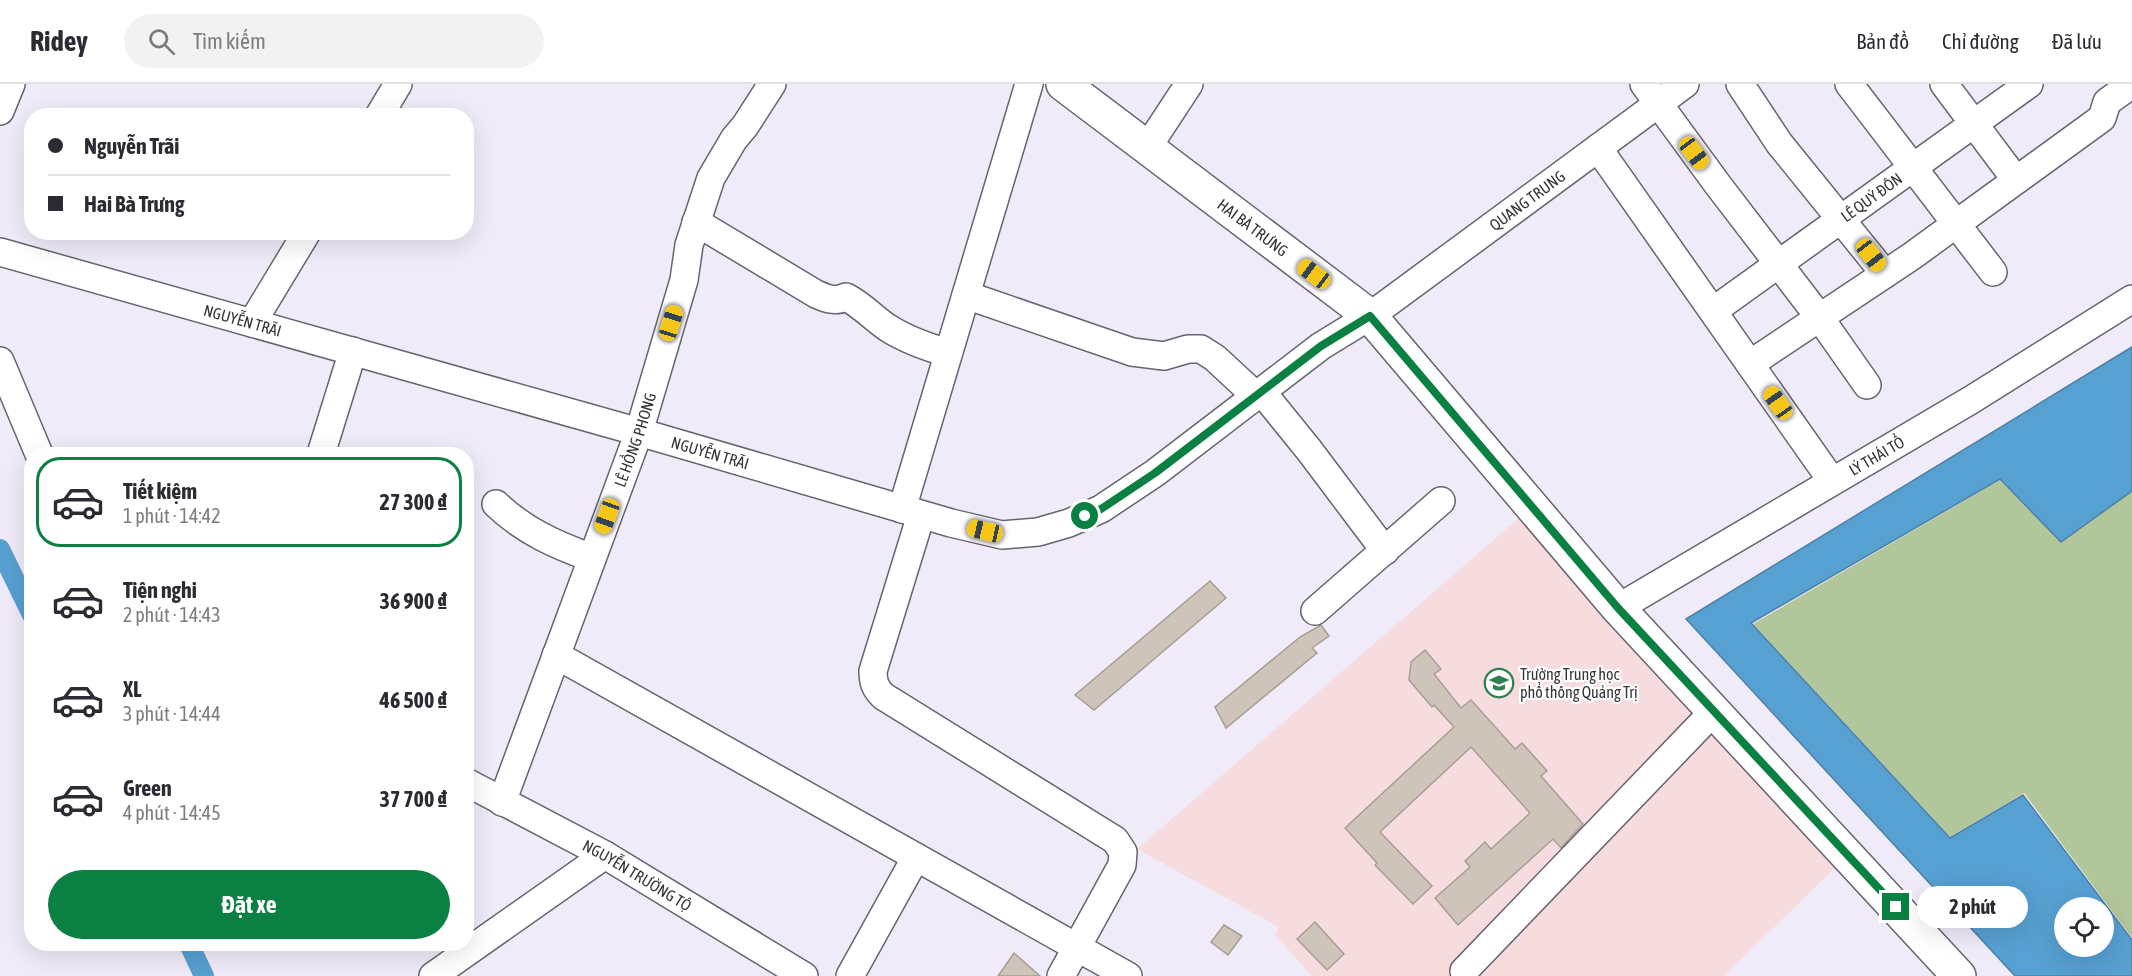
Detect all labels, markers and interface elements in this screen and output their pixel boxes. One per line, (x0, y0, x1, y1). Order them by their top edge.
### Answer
search box (124, 14, 544, 68)
text: Ridey (30, 25, 88, 57)
icon: search (145, 25, 178, 58)
text: Tìm kiếm (193, 28, 266, 54)
text: Bản đồ (1856, 29, 1909, 53)
text: Chỉ đường (1942, 29, 2019, 53)
text: Đã lưu (2052, 29, 2102, 53)
text: Nguyễn Trãi (84, 133, 179, 159)
car (1676, 133, 1712, 173)
street label: QUANG TRUNG (1486, 167, 1568, 234)
street label: LÊ QUÝ ĐÔN (1837, 169, 1906, 225)
text: Hai Bà Trưng (84, 191, 184, 217)
street label: HAI BÀ TRƯNG (1214, 195, 1292, 260)
car (1853, 235, 1889, 275)
car (1294, 256, 1334, 292)
street label: NGUYỄN TRÃI (202, 301, 283, 340)
car (657, 303, 685, 343)
car (1760, 383, 1796, 423)
street label: LÊ HỒNG PHONG (610, 390, 659, 489)
street label: LÝ THÁI TỔ (1846, 430, 1907, 479)
street label: NGUYỄN TRÃI (669, 433, 751, 473)
icon: car (51, 475, 105, 529)
text: Tiết kiệm (123, 478, 197, 504)
text: 27 300 ₫ (380, 489, 447, 515)
car (592, 496, 622, 536)
route start (1071, 502, 1098, 529)
text: 1 phút · 14:42 (123, 504, 221, 527)
car (965, 518, 1005, 544)
icon: car (51, 574, 105, 628)
text: Tiện nghi (123, 577, 197, 603)
text: 36 900 ₫ (380, 588, 447, 614)
text: 2 phút · 14:43 (123, 603, 221, 626)
place label: Trường Trung học phổ thông Quảng Trị (1520, 665, 1638, 702)
school or university icon: Trường Trung học phổ thông Quảng Trị (1483, 667, 1515, 699)
icon: car (51, 673, 105, 727)
text: XL (123, 676, 141, 702)
text: 46 500 ₫ (380, 687, 447, 713)
text: 3 phút · 14:44 (123, 702, 221, 725)
icon: car (51, 772, 105, 826)
text: Green (123, 775, 172, 801)
text: 37 700 ₫ (380, 786, 447, 812)
text: 4 phút · 14:45 (123, 801, 221, 824)
street label: NGUYỄN TRƯỜNG TỘ (580, 836, 695, 914)
button: Đặt xe (48, 870, 450, 939)
callout: 2 phút (1917, 886, 2028, 928)
route end (1882, 893, 1909, 920)
text: 2 phút (1949, 895, 1996, 918)
map controls (2054, 897, 2114, 957)
button: locate (2054, 897, 2114, 957)

